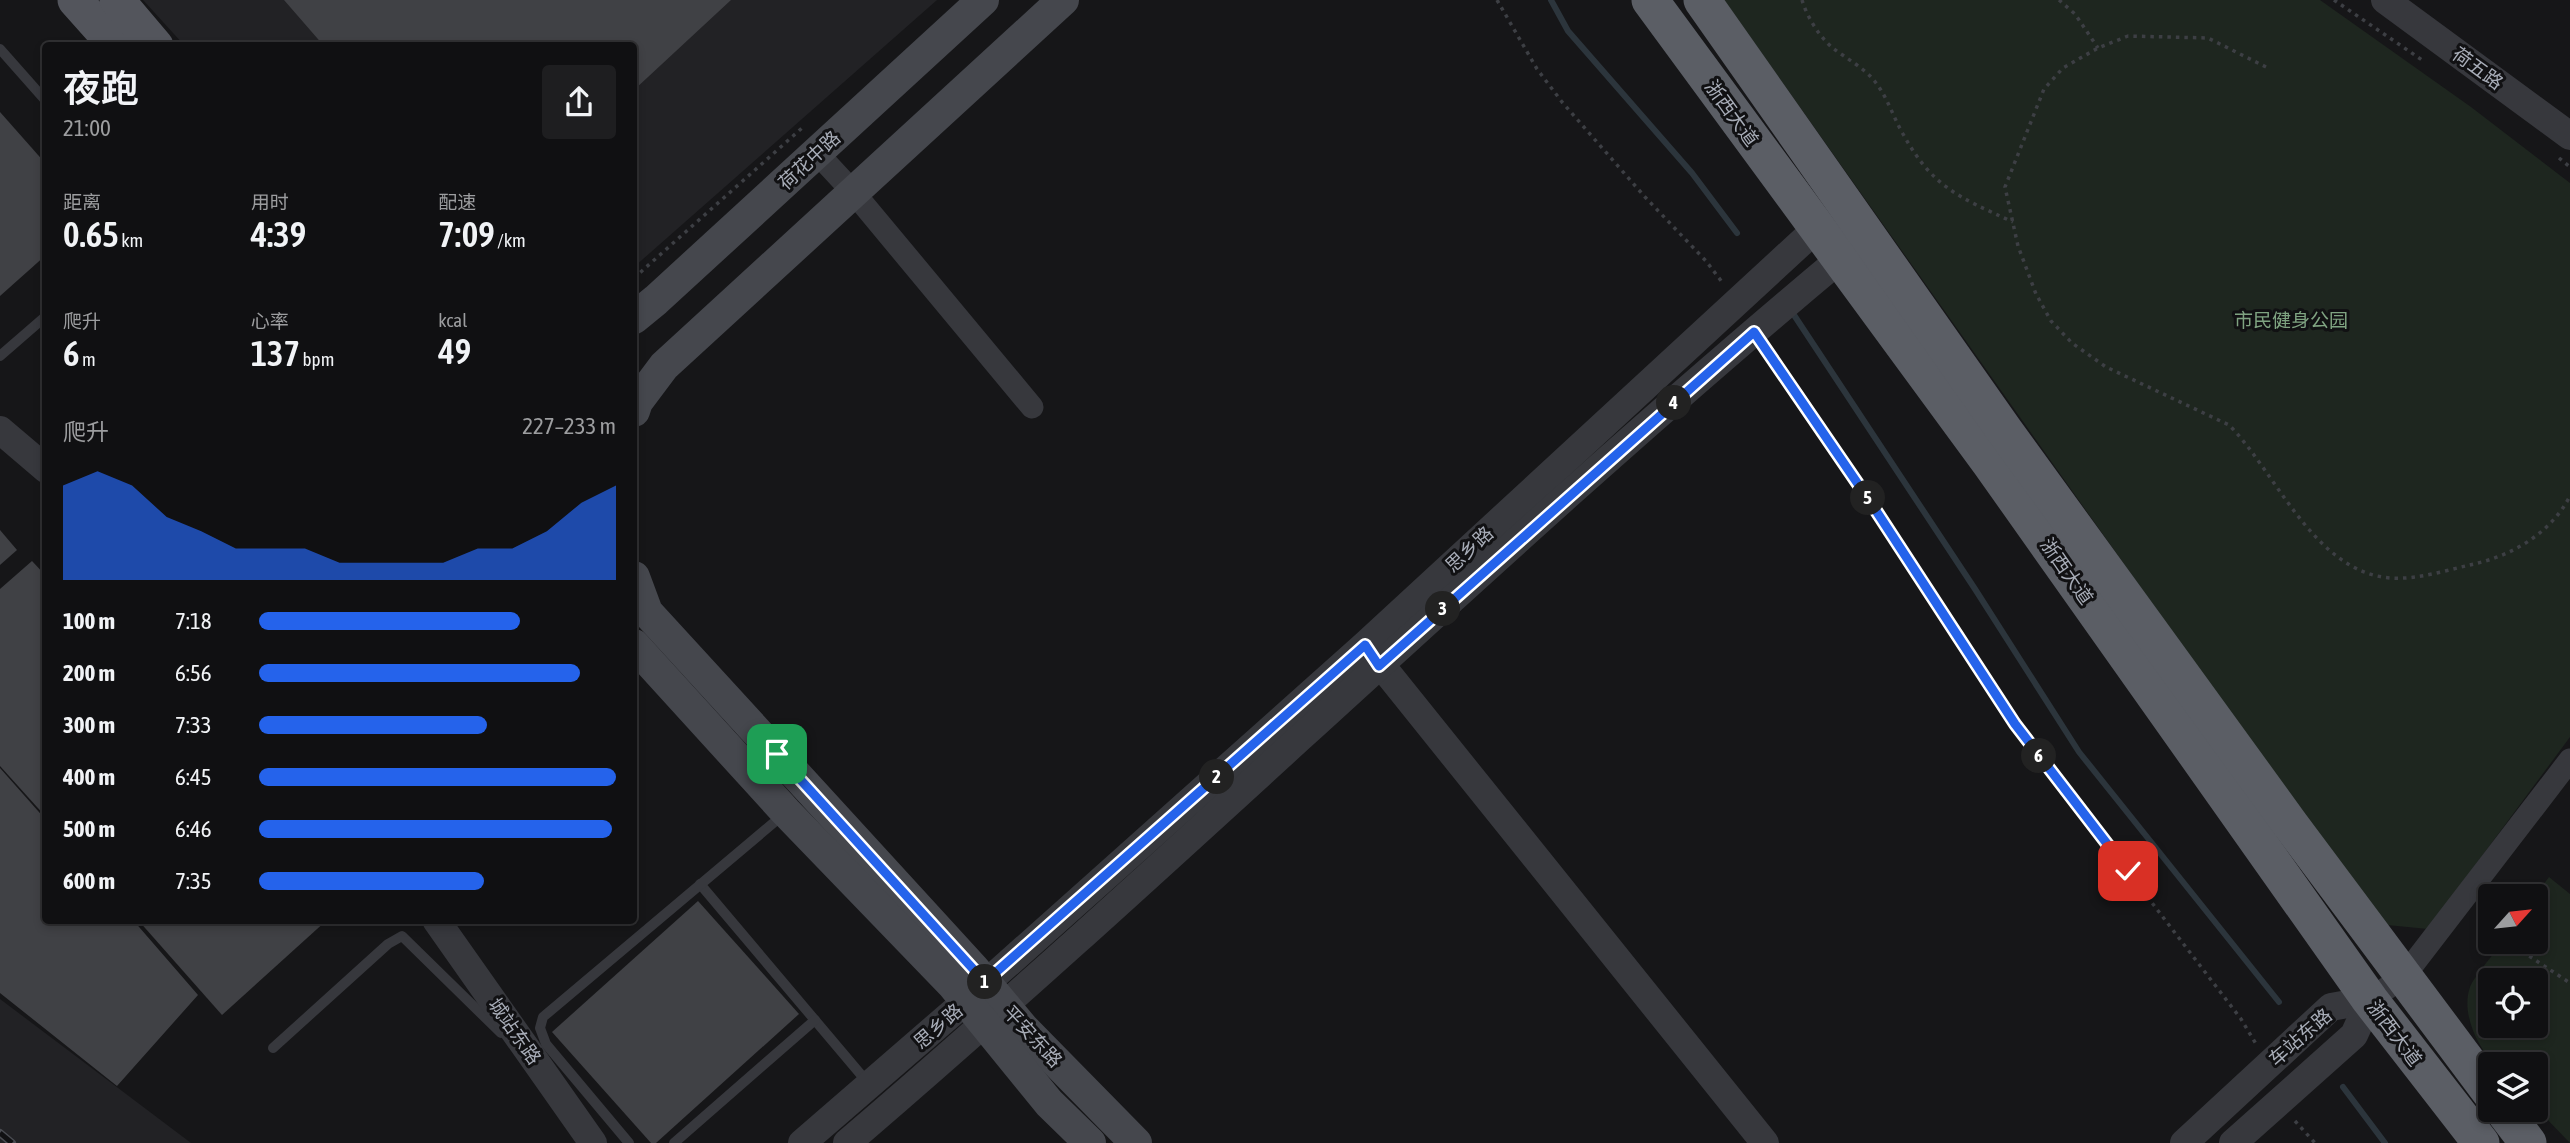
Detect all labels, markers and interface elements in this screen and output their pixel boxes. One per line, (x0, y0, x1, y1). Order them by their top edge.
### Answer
street label: 荷五路 (2448, 42, 2508, 94)
button: share (542, 65, 616, 139)
text: 夜跑 (63, 67, 139, 110)
street label: 浙西大道 (1701, 76, 1763, 150)
text: 21:00 (63, 115, 111, 141)
street label: 荷花中路 (774, 126, 844, 194)
text: 距离 (63, 191, 101, 213)
text: 用时 (251, 191, 289, 213)
text: 配速 (438, 191, 476, 213)
text: 0.65 (63, 214, 119, 254)
text: 4:39 (251, 214, 306, 254)
text: 7:09 (438, 214, 495, 254)
text: km (119, 229, 143, 251)
text: /km (495, 229, 526, 251)
text: kcal (438, 309, 467, 331)
park label: 市民健身公园 (2234, 309, 2348, 331)
text: 爬升 (63, 310, 101, 332)
text: 心率 (251, 310, 289, 332)
text: 49 (438, 331, 471, 371)
text: 6 (63, 333, 79, 373)
text: 137 (251, 333, 300, 373)
text: m (79, 348, 96, 370)
text: bpm (300, 348, 334, 370)
pin: 4 (1656, 386, 1692, 420)
text: 4 (1669, 391, 1678, 413)
text: 227–233 m (522, 413, 616, 439)
text: 爬升 (63, 419, 109, 445)
pin: 5 (1850, 480, 1885, 516)
text: 5 (1863, 486, 1872, 508)
street label: 思乡路 (1441, 522, 1497, 576)
street label: 浙西大道 (2036, 534, 2098, 608)
pin: 3 (1426, 592, 1460, 626)
text: 3 (1438, 597, 1447, 619)
text: 100 m (63, 608, 115, 634)
text: 7:18 (175, 608, 212, 634)
text: 200 m (63, 660, 115, 686)
text: 6:56 (175, 660, 212, 686)
text: 300 m (63, 712, 115, 738)
text: 7:33 (175, 712, 212, 738)
pin (747, 724, 807, 784)
icon: arrive (758, 735, 796, 773)
pin: 6 (2022, 738, 2056, 774)
text: 6 (2034, 744, 2043, 766)
pin: 2 (1200, 760, 1234, 794)
text: 400 m (63, 764, 115, 790)
text: 6:45 (175, 764, 212, 790)
text: 2 (1212, 765, 1221, 787)
text: 500 m (63, 816, 115, 842)
text: 6:46 (175, 816, 212, 842)
pin (2098, 841, 2158, 901)
icon: check (2109, 852, 2147, 890)
text: 600 m (63, 868, 115, 894)
text: 7:35 (175, 868, 212, 894)
north arrow (2478, 884, 2548, 954)
map controls (2478, 884, 2548, 1122)
pin: 1 (968, 964, 1002, 1000)
button: locate (2478, 968, 2548, 1038)
text: 1 (980, 970, 989, 992)
street label: 城站东路 (484, 994, 546, 1068)
street label: 浙西大道 (2363, 996, 2427, 1070)
street label: 思乡路 (909, 999, 967, 1053)
street label: 平安东路 (999, 1001, 1067, 1071)
street label: 车站东路 (2264, 1004, 2336, 1070)
button: layers (2478, 1052, 2548, 1122)

